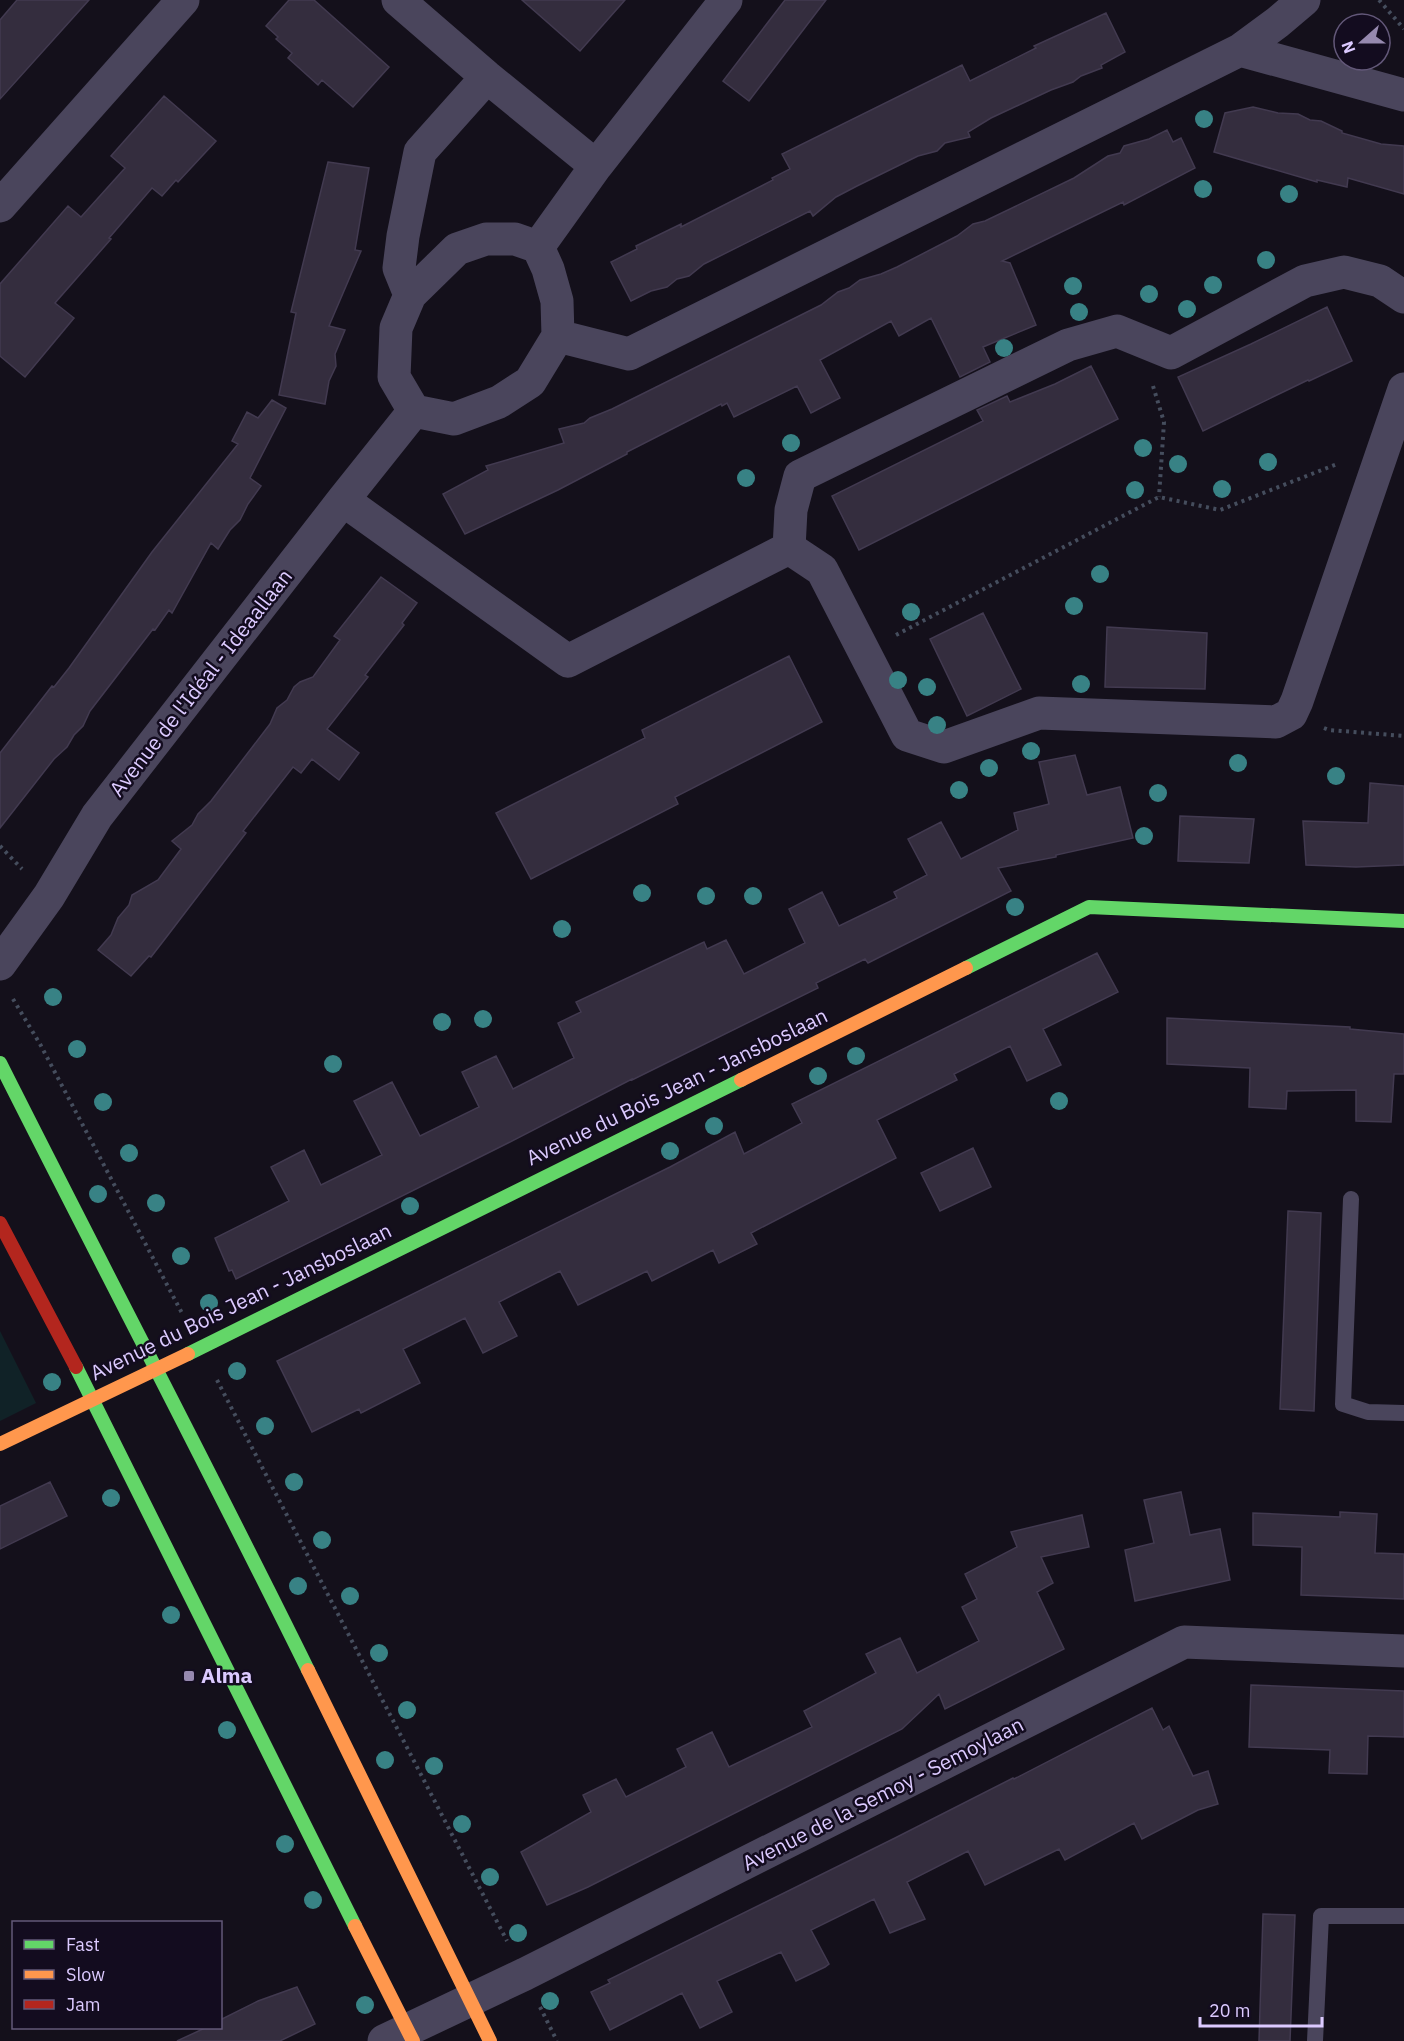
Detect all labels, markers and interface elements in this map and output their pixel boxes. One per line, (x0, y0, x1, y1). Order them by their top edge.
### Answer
north arrow (1332, 12, 1392, 72)
text: N (1337, 38, 1359, 56)
street label: Avenue de l'Idéal - Ideaallaan (102, 563, 298, 802)
street label: Avenue du Bois Jean - Jansboslaan (521, 1001, 832, 1171)
street label: Avenue du Bois Jean - Jansboslaan (85, 1216, 396, 1386)
place label: Alma (201, 1661, 253, 1689)
marker: Alma (182, 1669, 196, 1683)
street label: Avenue de la Semoy - Semoylaan (737, 1710, 1028, 1876)
legend (12, 1921, 222, 2029)
text: Fast (66, 1933, 100, 1956)
text: Slow (66, 1963, 105, 1986)
scale bar (1200, 1990, 1322, 2028)
text: Jam (66, 1993, 101, 2016)
text: 20 m (1209, 1999, 1251, 2022)

